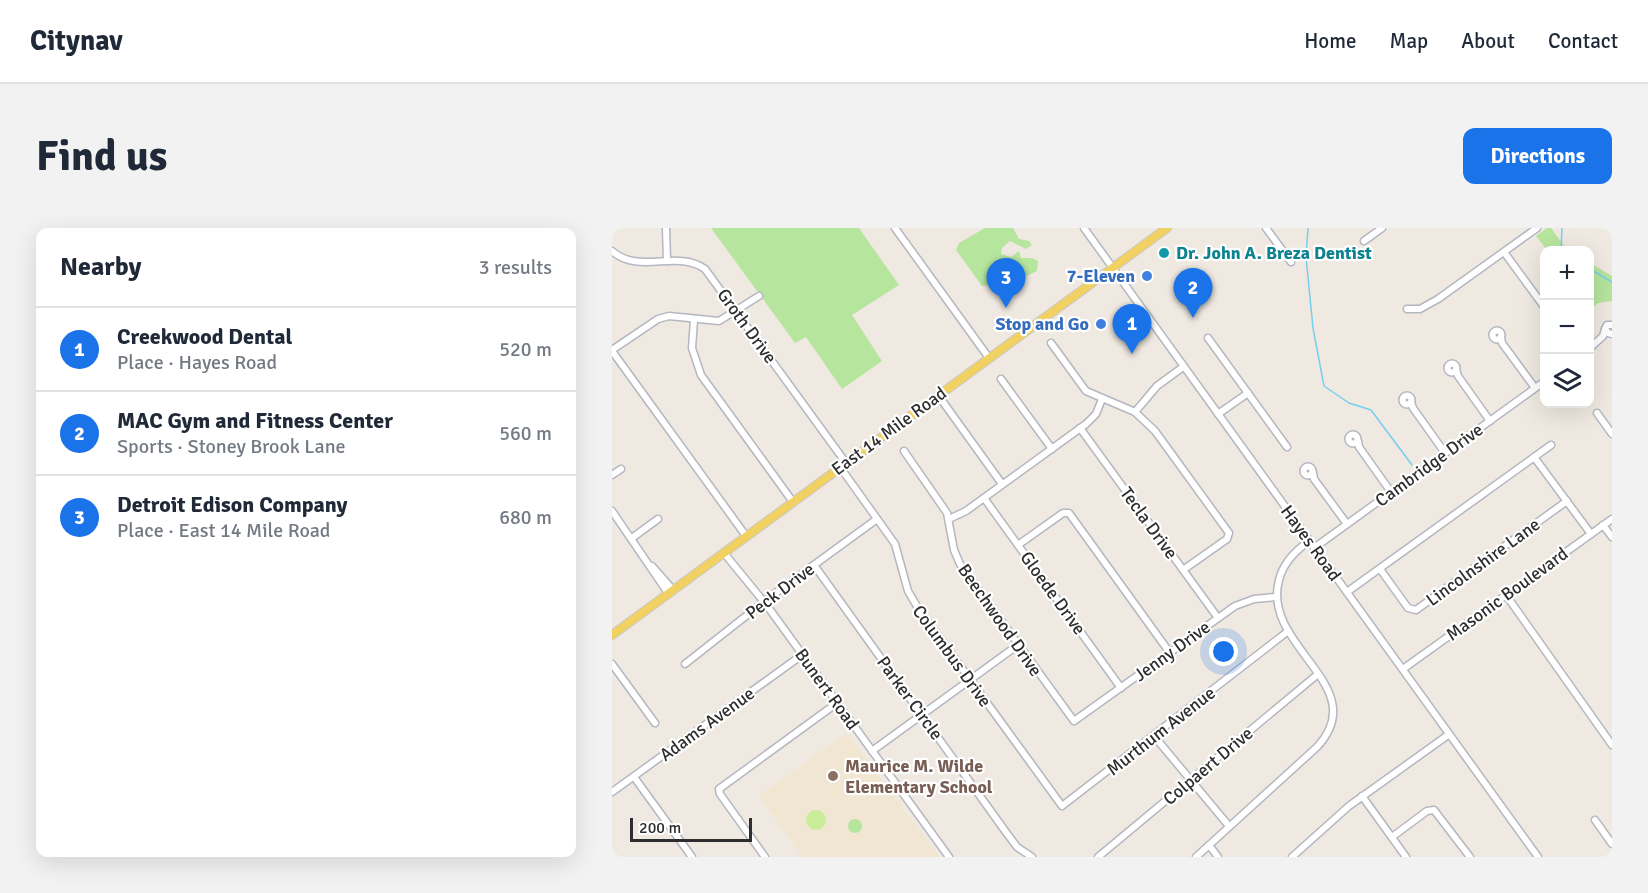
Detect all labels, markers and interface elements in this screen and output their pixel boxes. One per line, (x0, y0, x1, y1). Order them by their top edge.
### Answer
text: Citynav (30, 24, 123, 58)
text: Home (1304, 28, 1357, 54)
text: Map (1390, 28, 1428, 54)
text: About (1461, 28, 1515, 54)
text: Contact (1548, 28, 1618, 54)
button: Directions (1463, 128, 1612, 184)
text: Find us (36, 131, 167, 182)
place label: Dr. John A. Breza Dentist (1176, 242, 1372, 264)
marker: Dr. John A. Breza Dentist (1157, 246, 1171, 260)
map controls (1540, 246, 1594, 408)
button: + (1540, 246, 1594, 300)
text: Nearby (60, 251, 141, 283)
text: 3 results (479, 255, 552, 280)
pin: 3 (986, 259, 1026, 308)
place label: 7-Eleven (1067, 265, 1135, 287)
pin: 2 (1174, 268, 1212, 318)
marker: 7-Eleven (1140, 269, 1154, 283)
street label: Groth Drive (712, 284, 782, 368)
button: − (1540, 300, 1594, 354)
pin: 1 (1112, 304, 1152, 354)
place label: Stop and Go (995, 313, 1089, 335)
marker: Stop and Go (1094, 317, 1108, 331)
text: Creekwood Dental (117, 323, 292, 350)
text: 1 (74, 337, 85, 362)
text: 520 m (499, 337, 552, 362)
text: Place · Hayes Road (117, 350, 277, 375)
button: layers (1540, 354, 1594, 408)
street label: East 14 Mile Road (827, 382, 951, 480)
text: MAC Gym and Fitness Center (117, 407, 393, 434)
street label: Cambridge Drive (1371, 419, 1487, 511)
text: 2 (74, 421, 85, 446)
text: 560 m (499, 421, 552, 446)
text: Sports · Stoney Brook Lane (117, 434, 346, 459)
street label: Tecla Drive (1116, 483, 1182, 563)
text: Detroit Edison Company (117, 491, 348, 518)
street label: Hayes Road (1276, 501, 1346, 585)
text: 3 (74, 505, 85, 530)
text: 680 m (499, 505, 552, 530)
street label: Lincolnshire Lane (1422, 513, 1544, 611)
text: Place · East 14 Mile Road (117, 518, 330, 543)
street label: Masonic Boulevard (1442, 542, 1572, 646)
street label: Gloede Drive (1015, 547, 1091, 639)
street label: Peck Drive (741, 558, 819, 624)
street label: Beechwood Drive (953, 560, 1047, 680)
street label: Columbus Drive (908, 601, 996, 711)
street label: Jenny Drive (1130, 616, 1214, 686)
your location (1209, 637, 1238, 666)
street label: Bunert Road (790, 644, 864, 734)
street label: Parker Circle (872, 652, 948, 744)
street label: Adams Avenue (655, 682, 759, 766)
street label: Murthum Avenue (1102, 682, 1220, 780)
street label: Colpaert Drive (1159, 722, 1257, 810)
place label: Maurice M. Wilde Elementary School (845, 755, 993, 798)
marker: Maurice M. Wilde Elementary School (826, 769, 840, 783)
scale bar (630, 815, 752, 842)
text: 200 m (639, 818, 681, 838)

